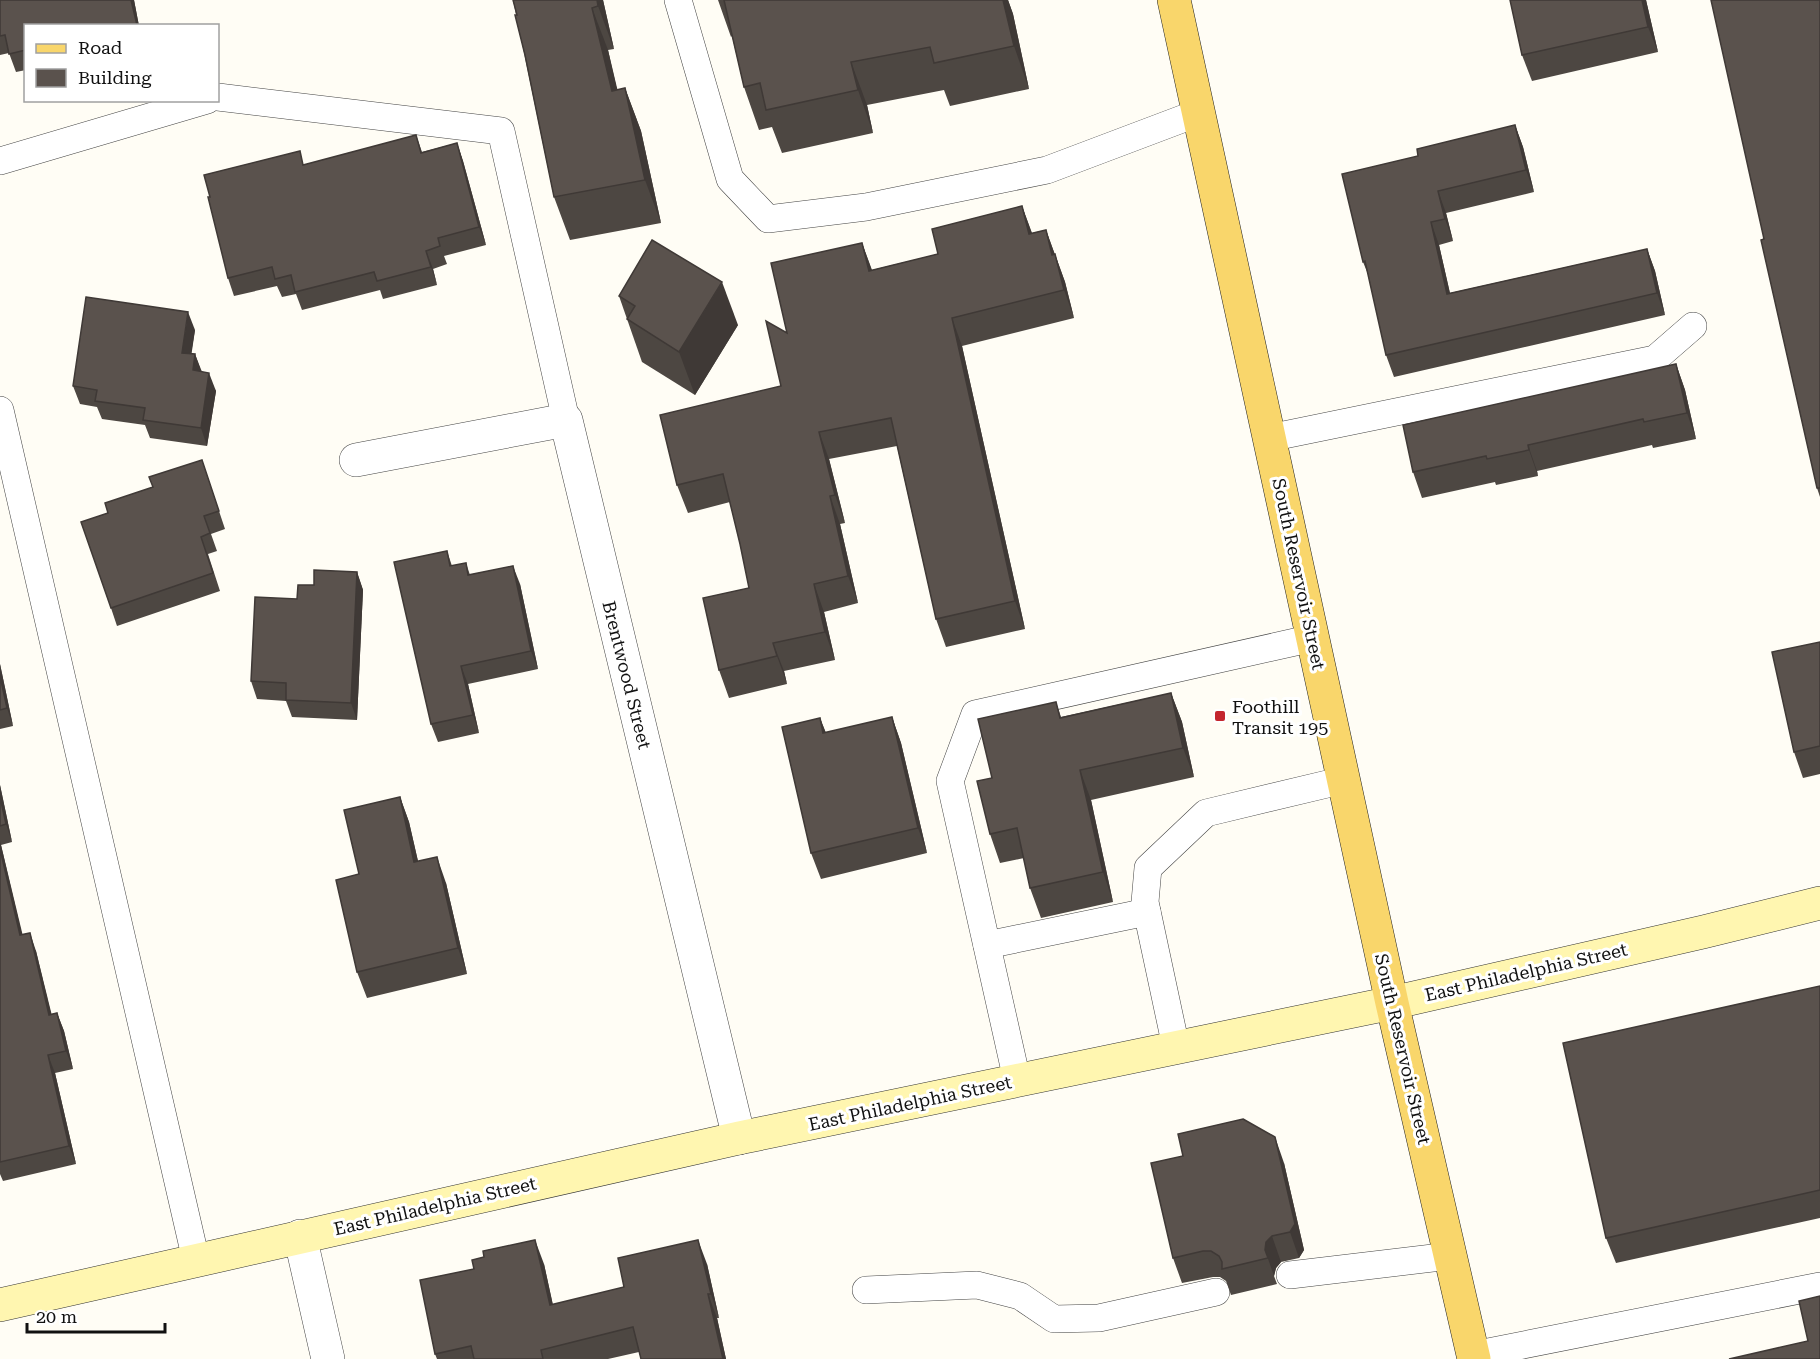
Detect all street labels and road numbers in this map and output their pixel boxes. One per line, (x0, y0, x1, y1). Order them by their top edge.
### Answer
street label: South Reservoir Street (1268, 476, 1330, 672)
street label: Brentwood Street (598, 599, 656, 752)
street label: East Philadelphia Street (1423, 938, 1629, 1006)
street label: South Reservoir Street (1371, 951, 1435, 1147)
street label: East Philadelphia Street (807, 1071, 1014, 1135)
street label: East Philadelphia Street (332, 1172, 538, 1240)

